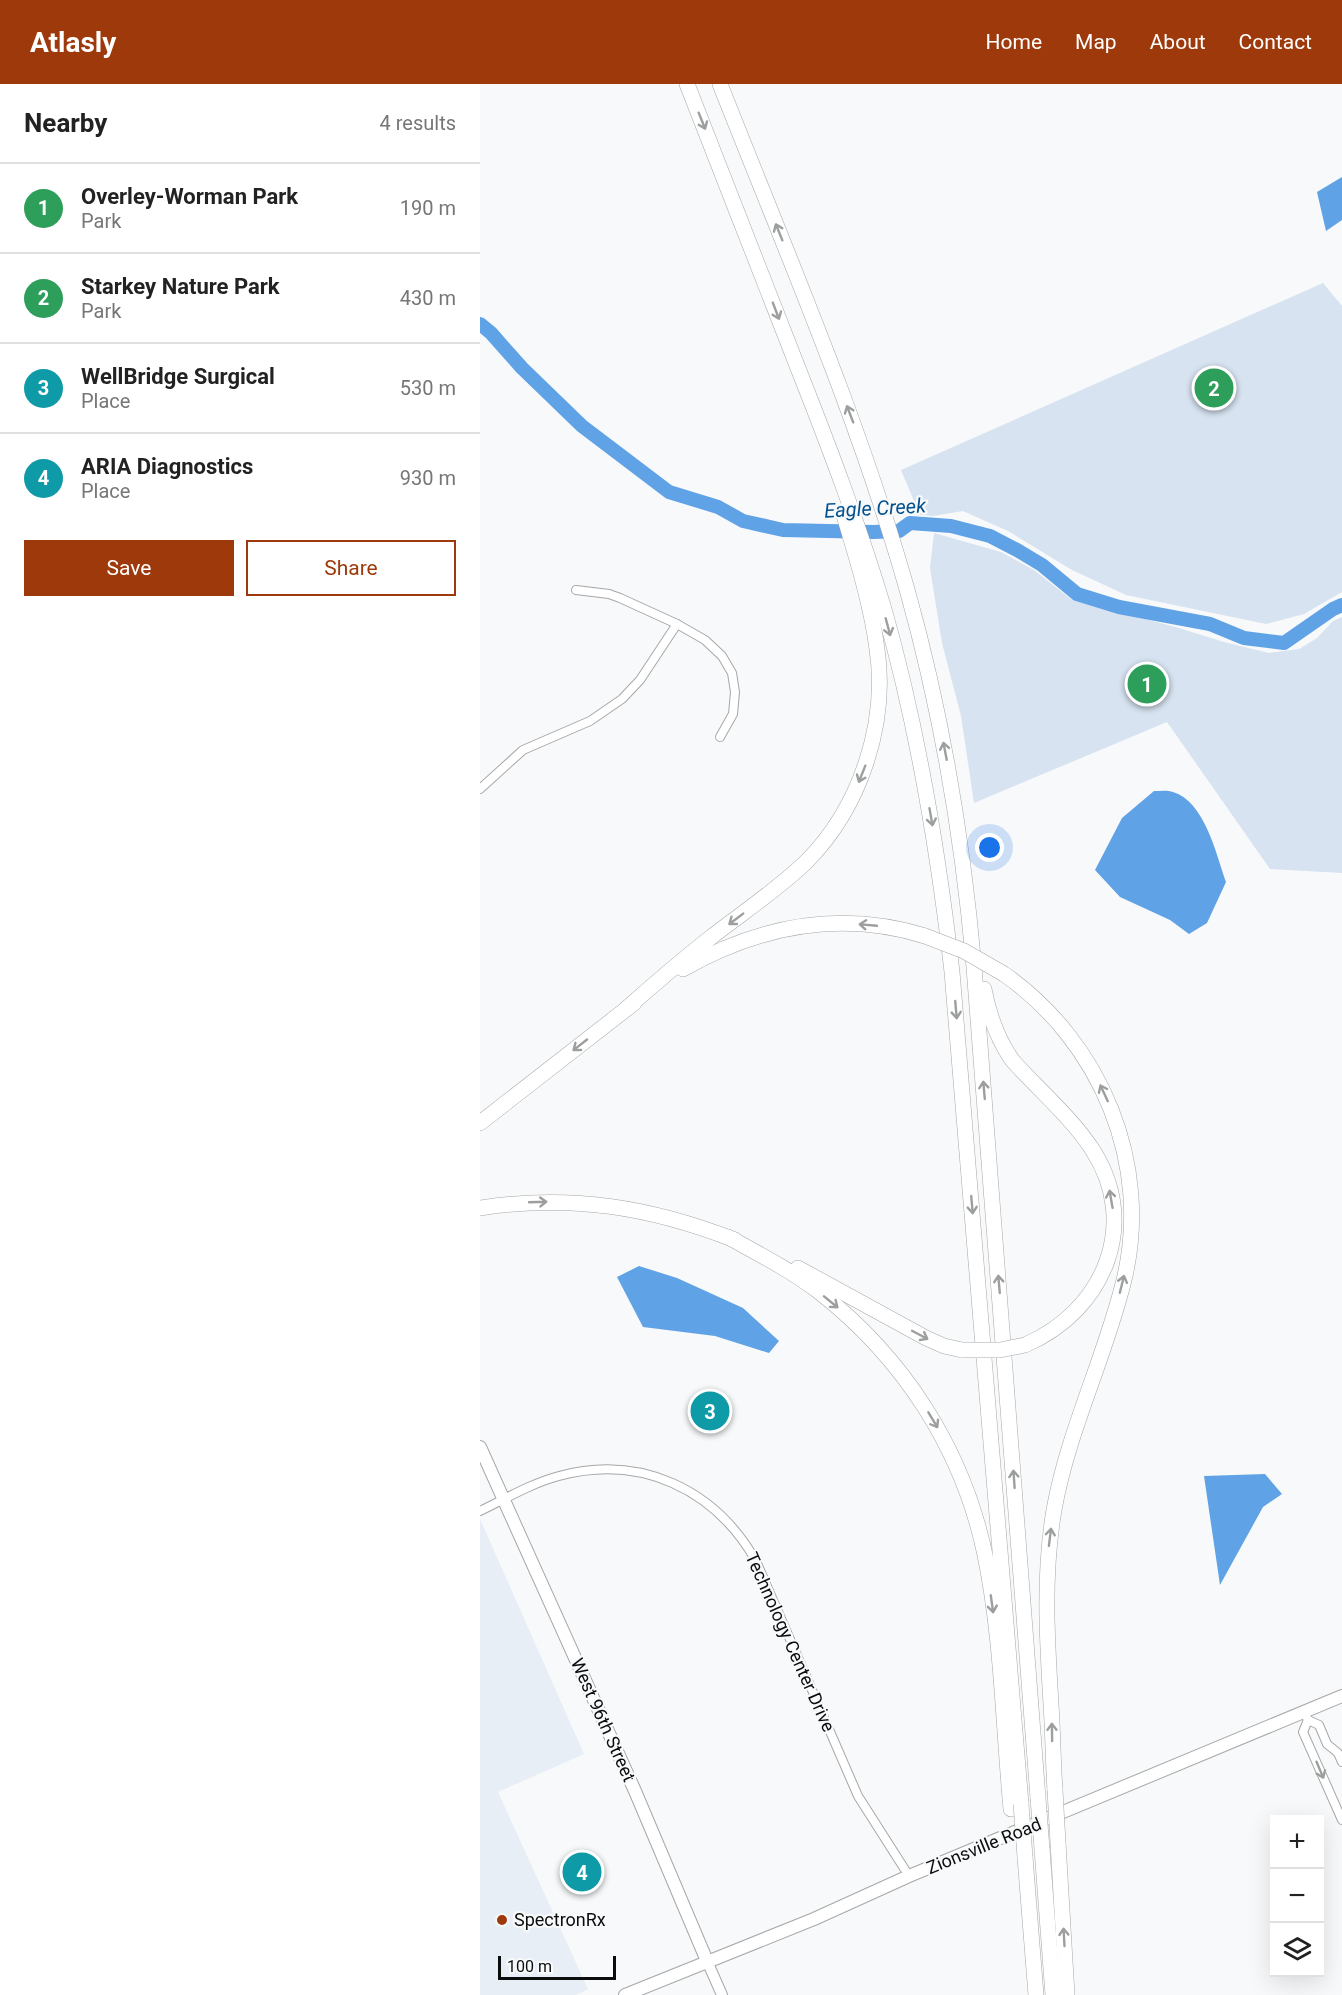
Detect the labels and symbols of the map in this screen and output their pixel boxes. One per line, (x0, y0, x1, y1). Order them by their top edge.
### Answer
one-way arrow (697, 111, 708, 130)
one-way arrow (772, 224, 783, 242)
one-way arrow (772, 301, 783, 319)
pin: 2 (1194, 366, 1234, 410)
one-way arrow (843, 405, 854, 424)
water label: Eagle Creek (824, 493, 928, 523)
one-way arrow (883, 617, 895, 636)
pin: 1 (1128, 662, 1166, 706)
one-way arrow (939, 741, 950, 761)
one-way arrow (855, 764, 866, 782)
one-way arrow (926, 807, 937, 826)
your location (975, 833, 1004, 862)
one-way arrow (728, 912, 744, 925)
one-way arrow (858, 919, 878, 930)
one-way arrow (951, 1000, 962, 1020)
one-way arrow (572, 1038, 588, 1051)
one-way arrow (978, 1080, 989, 1100)
one-way arrow (1098, 1085, 1110, 1103)
one-way arrow (1105, 1190, 1116, 1209)
one-way arrow (967, 1194, 978, 1214)
one-way arrow (528, 1196, 548, 1208)
one-way arrow (994, 1275, 1005, 1295)
one-way arrow (1117, 1275, 1129, 1294)
one-way arrow (822, 1295, 838, 1308)
one-way arrow (911, 1329, 928, 1341)
pin: 3 (690, 1388, 730, 1434)
one-way arrow (927, 1411, 939, 1428)
one-way arrow (1008, 1469, 1019, 1489)
one-way arrow (1045, 1528, 1056, 1548)
street label: Technology Center Drive (741, 1549, 840, 1735)
one-way arrow (987, 1594, 998, 1614)
street label: West 96th Street (567, 1655, 640, 1785)
one-way arrow (1046, 1722, 1058, 1742)
one-way arrow (1315, 1761, 1326, 1779)
street label: Zionsville Road (923, 1813, 1044, 1878)
pin: 4 (562, 1850, 602, 1894)
place label: SpectronRx (514, 1909, 606, 1930)
marker: SpectronRx (495, 1913, 509, 1927)
one-way arrow (1058, 1927, 1069, 1947)
scale bar (498, 1953, 616, 1980)

